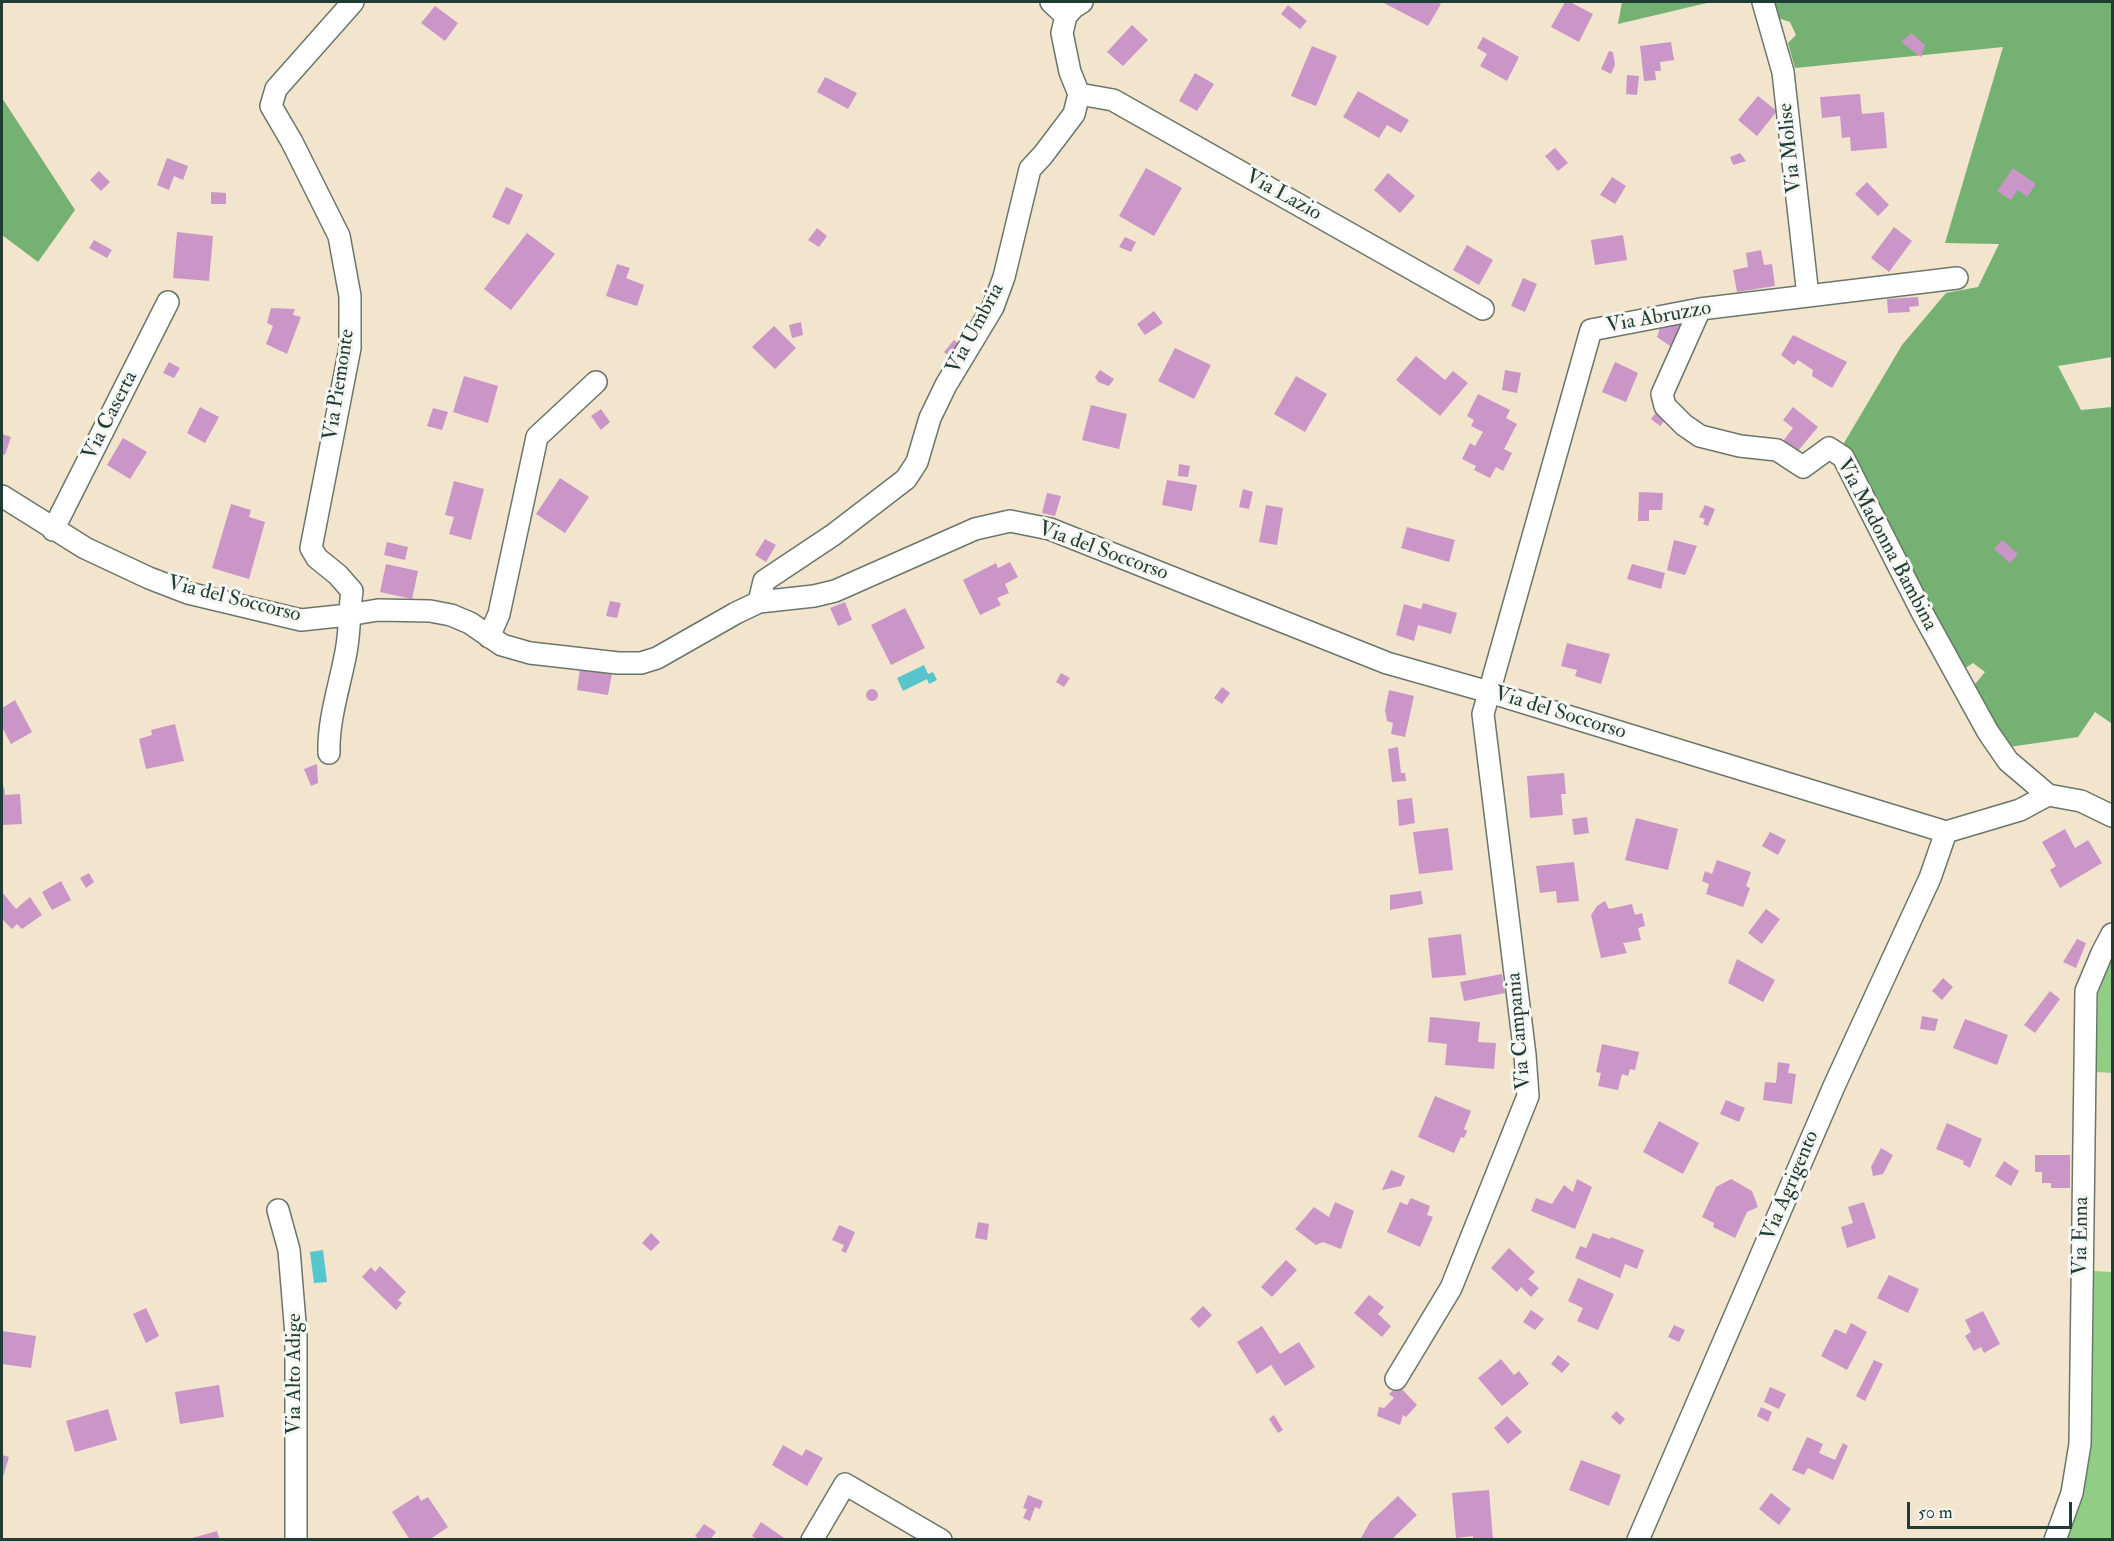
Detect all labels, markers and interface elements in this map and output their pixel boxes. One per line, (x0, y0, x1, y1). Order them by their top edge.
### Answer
street label: Via Molise (1774, 102, 1808, 194)
street label: Via Lazio (1241, 165, 1325, 227)
street label: Via Umbria (942, 279, 1010, 379)
street label: Via Abruzzo (1605, 296, 1713, 340)
street label: Via Piemonte (319, 327, 361, 443)
street label: Via Caserta (78, 367, 144, 465)
street label: Via Madonna Bambina (1830, 455, 1942, 635)
street label: Via del Soccorso (1035, 517, 1171, 587)
street label: Via del Soccorso (165, 571, 303, 629)
street label: Via del Soccorso (1491, 682, 1629, 746)
street label: Via Campania (1502, 971, 1538, 1091)
street label: Via Agrigento (1757, 1127, 1825, 1245)
street label: Via Enna (2069, 1196, 2095, 1276)
street label: Via Alto Adige (282, 1313, 308, 1435)
scale bar (1910, 1490, 2075, 1528)
text: 50 m (1918, 1501, 1953, 1524)

